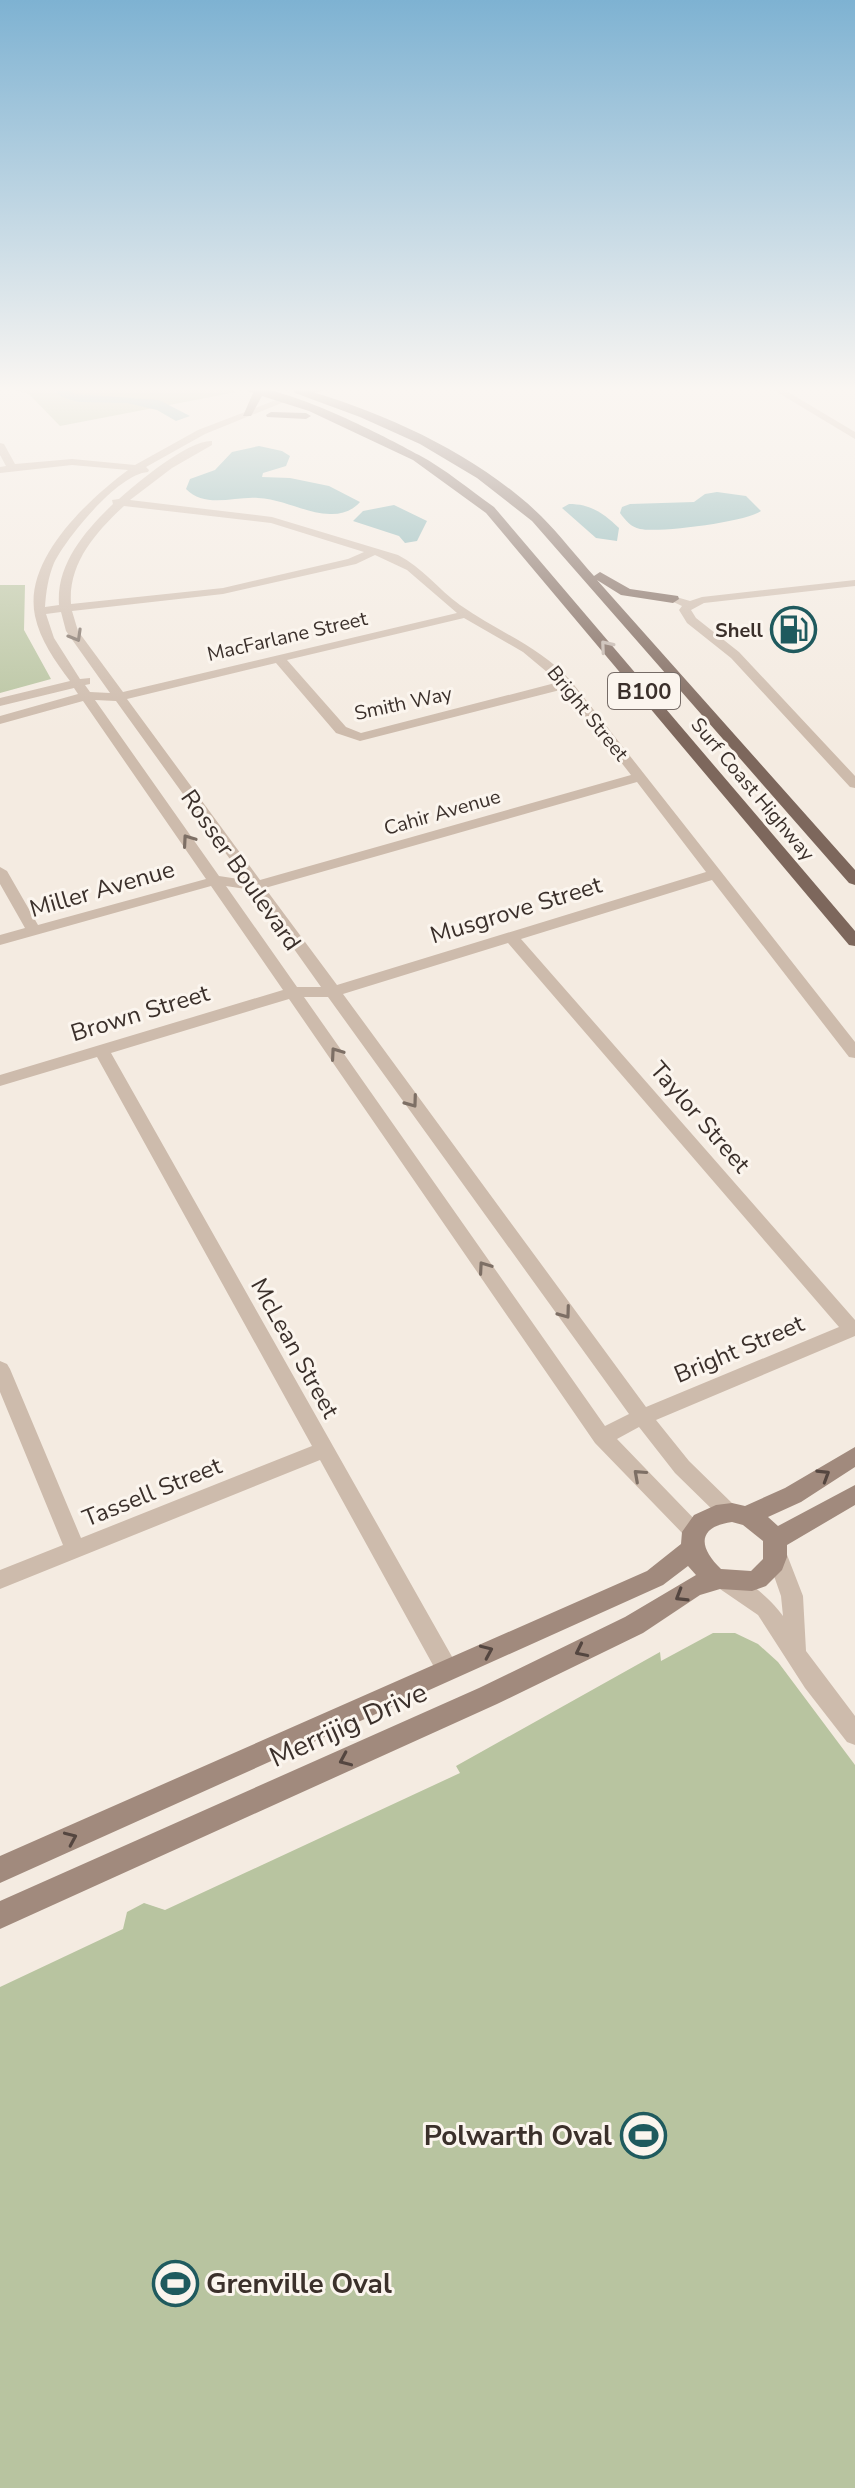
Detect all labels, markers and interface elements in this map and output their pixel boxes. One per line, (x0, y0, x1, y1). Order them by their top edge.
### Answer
street label: MacFarlane Street (204, 605, 371, 668)
fuel station icon: Shell (770, 606, 818, 654)
place label: Shell (715, 617, 764, 644)
one-way arrow (66, 627, 82, 641)
one-way arrow (601, 641, 615, 656)
street label: Bright Street (541, 660, 635, 767)
road number: B100 (608, 673, 680, 709)
street label: Smith Way (352, 680, 455, 727)
street label: Surf Coast Highway (685, 712, 821, 867)
street label: Rosser Boulevard (174, 783, 308, 957)
street label: Cahir Avenue (381, 783, 504, 842)
one-way arrow (183, 834, 198, 848)
street label: Miller Avenue (26, 853, 178, 925)
street label: Musgrove Street (426, 869, 606, 951)
street label: Brown Street (67, 977, 214, 1049)
one-way arrow (331, 1048, 346, 1062)
street label: Taylor Street (643, 1054, 758, 1180)
one-way arrow (402, 1094, 417, 1108)
one-way arrow (479, 1261, 494, 1275)
street label: McLean Street (243, 1272, 347, 1424)
one-way arrow (555, 1304, 570, 1318)
street label: Bright Street (669, 1307, 809, 1391)
street label: Tassell Street (78, 1449, 227, 1534)
one-way arrow (634, 1470, 649, 1485)
one-way arrow (815, 1470, 830, 1485)
one-way arrow (675, 1586, 690, 1601)
one-way arrow (574, 1641, 589, 1657)
one-way arrow (479, 1645, 494, 1661)
street label: Merrijig Drive (264, 1673, 433, 1777)
one-way arrow (339, 1751, 353, 1767)
one-way arrow (63, 1831, 77, 1847)
sports icon: Polwarth Oval (619, 2111, 667, 2159)
place label: Polwarth Oval (424, 2117, 612, 2155)
sports icon: Grenville Oval (151, 2259, 199, 2307)
place label: Grenville Oval (206, 2265, 392, 2303)

